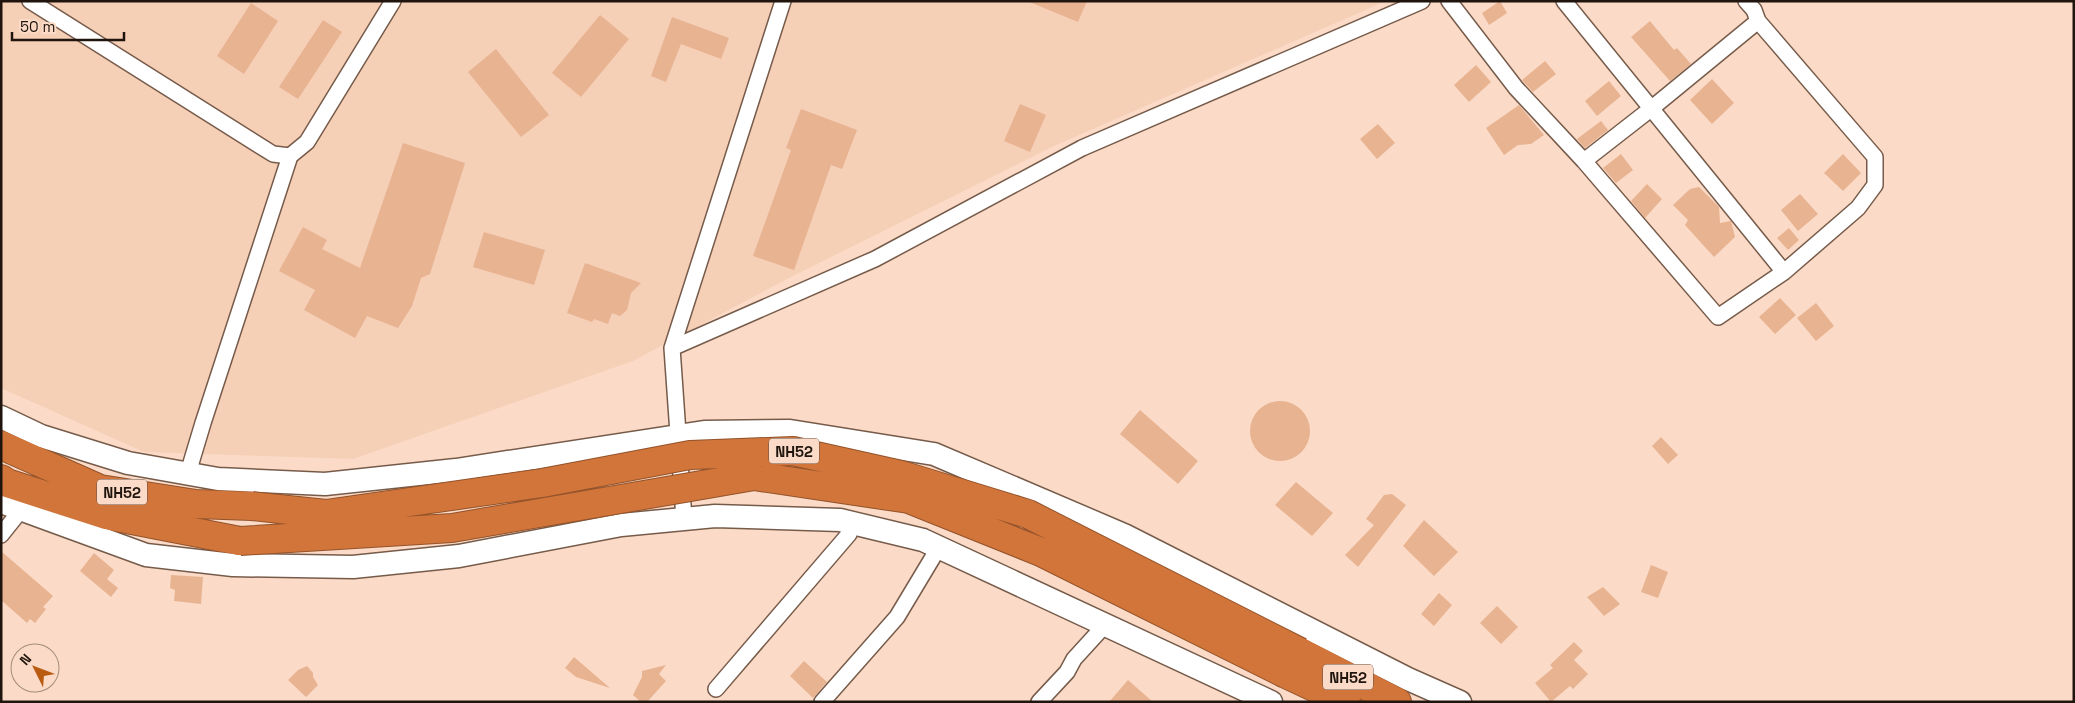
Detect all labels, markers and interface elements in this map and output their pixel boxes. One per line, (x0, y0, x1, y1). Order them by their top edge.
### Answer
scale bar (12, 10, 125, 42)
text: 50 m (20, 17, 55, 36)
road number: NH52 (769, 438, 819, 464)
road number: NH52 (97, 480, 147, 504)
north arrow (10, 643, 60, 693)
text: N (16, 650, 35, 669)
road number: NH52 (1323, 664, 1373, 690)

